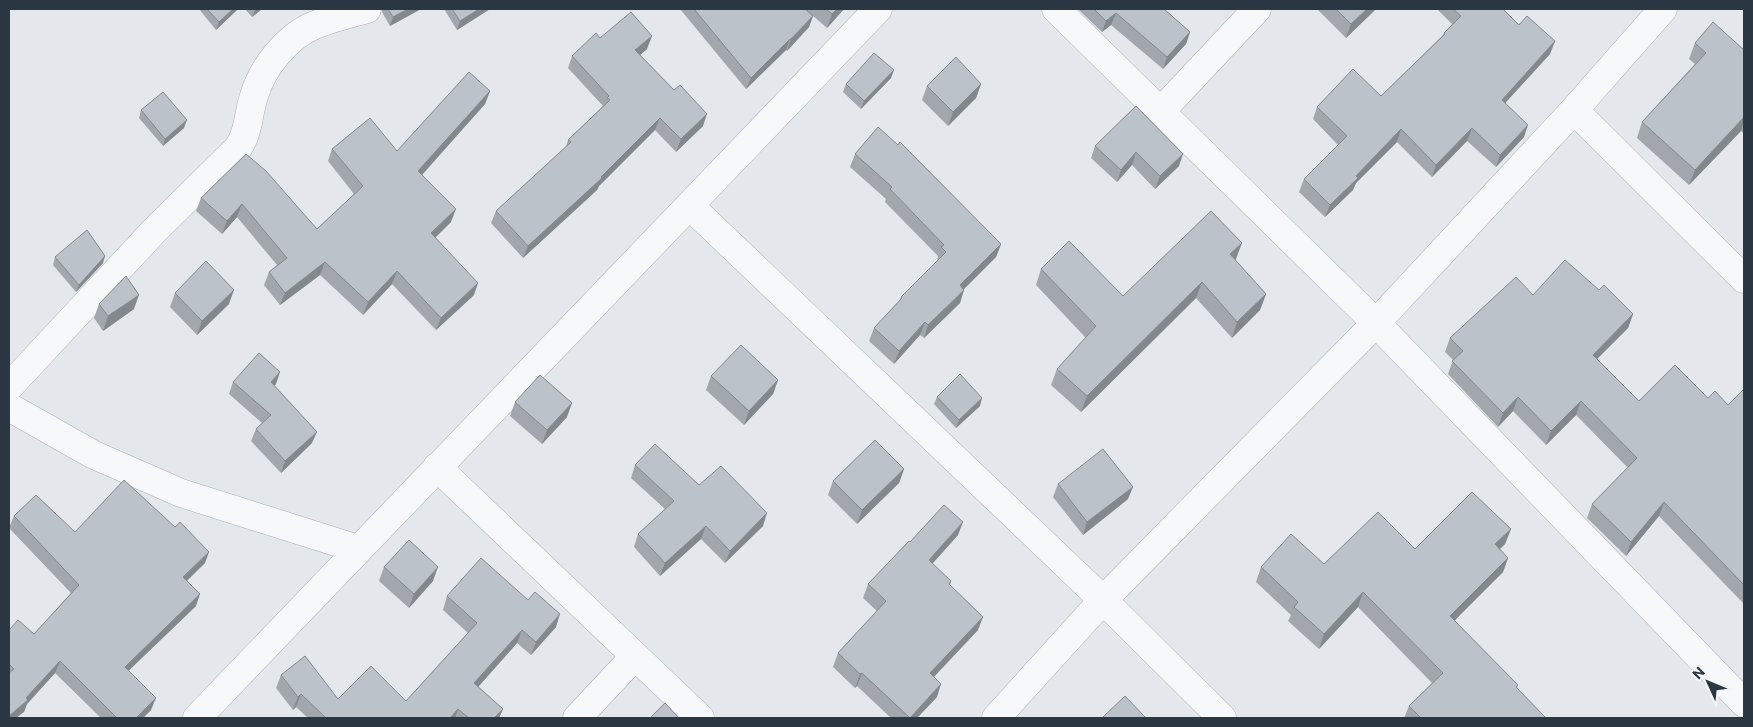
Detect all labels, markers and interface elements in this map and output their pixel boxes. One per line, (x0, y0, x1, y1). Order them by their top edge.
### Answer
north arrow (1683, 657, 1733, 707)
text: N (1689, 663, 1708, 682)

